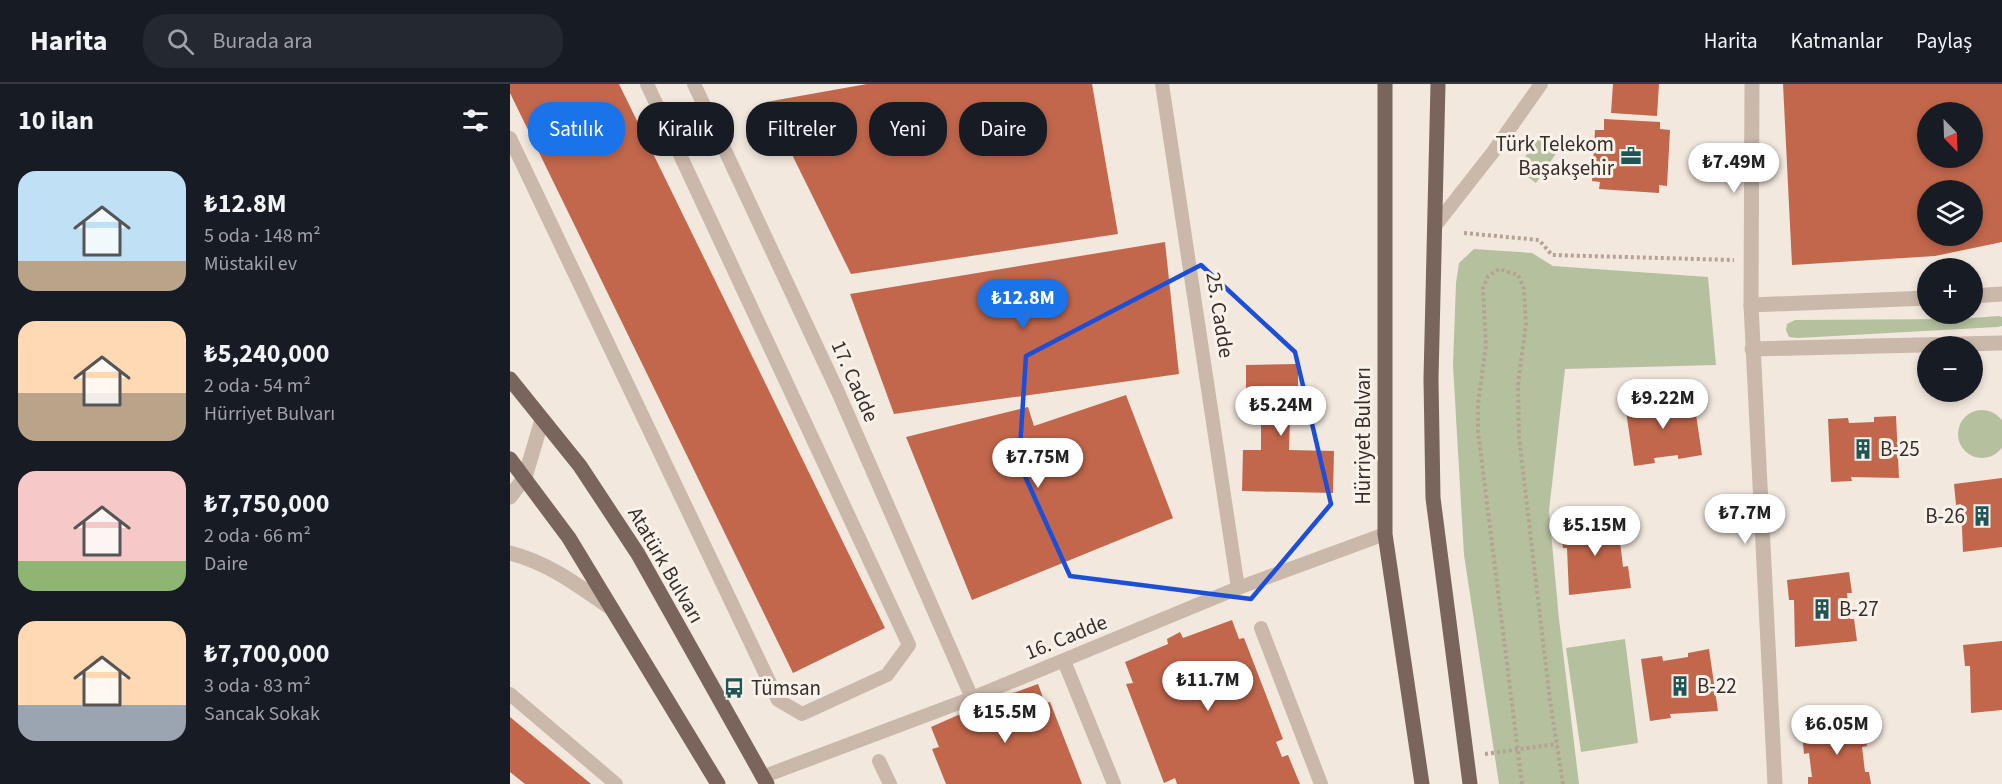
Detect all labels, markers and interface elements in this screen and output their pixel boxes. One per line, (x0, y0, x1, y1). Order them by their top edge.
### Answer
search box (143, 14, 563, 68)
text: Harita (30, 21, 107, 61)
icon: search (164, 25, 197, 58)
text: Burada ara (212, 25, 313, 57)
text: Harita (1704, 26, 1758, 56)
text: Katmanlar (1791, 26, 1883, 56)
text: Paylaş (1916, 26, 1972, 56)
text: 10 ilan (18, 102, 94, 139)
chip: Satılık (528, 102, 625, 156)
chip: Kiralık (637, 102, 734, 156)
chip: Filtreler (746, 102, 857, 156)
chip: Yeni (869, 102, 947, 156)
chip: Daire (959, 102, 1047, 156)
north arrow (1917, 102, 1983, 168)
map controls (1917, 102, 1983, 402)
icon: filters (459, 104, 492, 137)
place label: Türk Telekom Başakşehir (1496, 129, 1615, 183)
pin: ₺7.49M (1685, 143, 1783, 194)
office icon: Türk Telekom Başakşehir (1619, 144, 1643, 168)
text: ₺7.49M (1702, 148, 1766, 176)
button: layers (1917, 180, 1983, 246)
text: ₺12.8M (204, 185, 287, 222)
icon: home (66, 195, 138, 267)
text: 5 oda · 148 m² (204, 222, 321, 250)
text: Müstakil ev (204, 250, 297, 278)
button: + (1917, 258, 1983, 324)
street label: 25. Cadde (1198, 270, 1242, 360)
pin: ₺12.8M (974, 279, 1072, 330)
text: ₺12.8M (991, 284, 1055, 312)
text: ₺5,240,000 (204, 335, 329, 372)
street label: 17. Cadde (824, 335, 886, 427)
button: − (1917, 336, 1983, 402)
icon: home (66, 345, 138, 417)
street label: Hürriyet Bulvarı (1348, 367, 1378, 505)
text: 2 oda · 54 m² (204, 372, 311, 400)
pin: ₺9.22M (1614, 379, 1712, 430)
text: ₺9.22M (1631, 384, 1695, 412)
pin: ₺5.24M (1232, 386, 1330, 437)
text: ₺5.24M (1249, 391, 1313, 419)
text: Hürriyet Bulvarı (204, 400, 335, 428)
place label: B-25 (1880, 434, 1920, 464)
building icon: B-25 (1851, 437, 1875, 461)
pin: ₺7.75M (989, 438, 1087, 489)
text: ₺7.75M (1006, 443, 1070, 471)
text: ₺7,750,000 (204, 485, 329, 522)
pin: ₺7.7M (1703, 494, 1787, 545)
icon: home (66, 495, 138, 567)
text: ₺7.7M (1719, 499, 1771, 527)
street label: Atatürk Bulvarı (620, 501, 712, 629)
place label: B-26 (1925, 501, 1965, 531)
building icon: B-26 (1970, 504, 1994, 528)
pin: ₺5.15M (1546, 506, 1644, 557)
text: ₺5.15M (1563, 511, 1627, 539)
text: 2 oda · 66 m² (204, 522, 311, 550)
text: Daire (204, 550, 248, 578)
place label: B-27 (1839, 594, 1879, 624)
building icon: B-27 (1810, 597, 1834, 621)
street label: 16. Cadde (1020, 607, 1112, 667)
text: ₺7,700,000 (204, 635, 329, 672)
icon: home (66, 645, 138, 717)
pin: ₺11.7M (1159, 661, 1257, 712)
text: ₺11.7M (1176, 666, 1240, 694)
place label: B-22 (1697, 671, 1737, 701)
text: 3 oda · 83 m² (204, 672, 311, 700)
place label: Tümsan (751, 673, 821, 703)
building icon: B-22 (1668, 674, 1692, 698)
bus stop icon: Tümsan (722, 676, 746, 700)
pin: ₺15.5M (956, 693, 1054, 744)
text: ₺15.5M (973, 698, 1037, 726)
text: Sancak Sokak (204, 700, 320, 728)
pin: ₺6.05M (1788, 705, 1886, 756)
text: ₺6.05M (1805, 710, 1869, 738)

